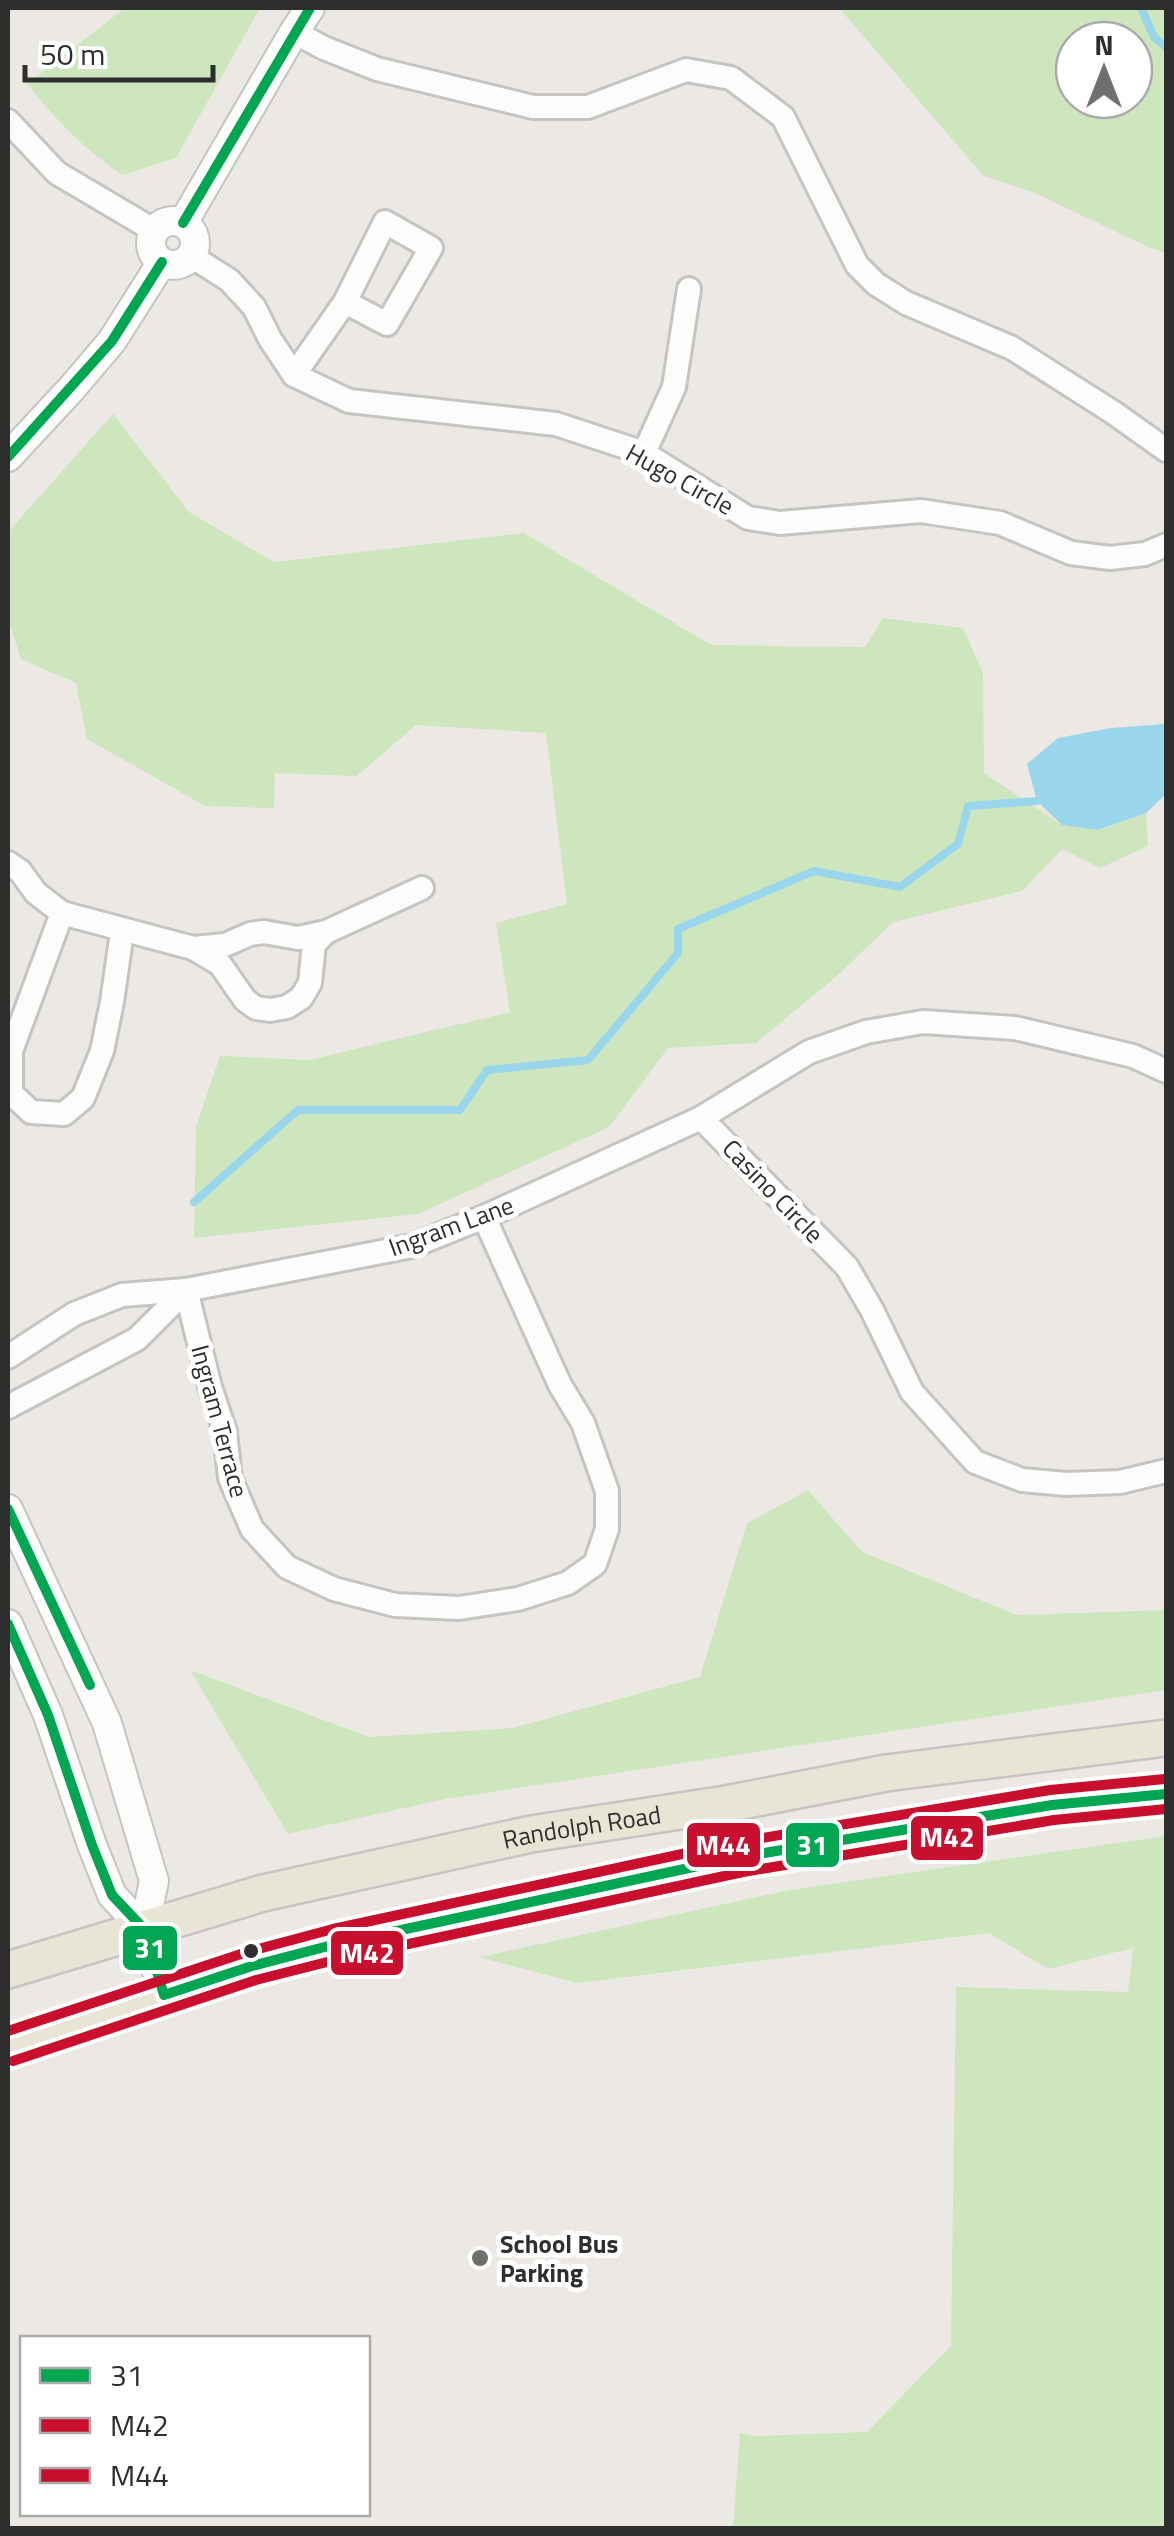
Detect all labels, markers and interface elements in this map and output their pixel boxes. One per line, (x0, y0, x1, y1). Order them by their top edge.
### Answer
scale bar (25, 20, 212, 82)
north arrow (1054, 20, 1154, 120)
text: N (1094, 23, 1114, 66)
text: 50 m (40, 31, 105, 77)
street label: Hugo Circle (619, 434, 741, 524)
street label: Casino Circle (713, 1130, 833, 1252)
street label: Ingram Lane (383, 1186, 519, 1266)
street label: Ingram Terrace (181, 1340, 259, 1502)
street label: Randolph Road (499, 1795, 664, 1859)
line badge: M42 (909, 1814, 985, 1862)
text: M42 (919, 1815, 975, 1858)
line badge: M44 (685, 1821, 762, 1869)
line badge: 31 (784, 1821, 841, 1869)
text: M44 (695, 1823, 751, 1866)
text: 31 (796, 1823, 828, 1866)
line badge: 31 (121, 1924, 179, 1972)
text: 31 (134, 1926, 166, 1969)
line badge: M42 (329, 1929, 405, 1977)
text: M42 (339, 1931, 395, 1974)
unlabelled marker (241, 1941, 261, 1961)
place label: School Bus Parking (500, 2225, 618, 2292)
marker: School Bus Parking (469, 2247, 491, 2269)
legend (20, 2336, 370, 2516)
text: 31 (110, 2352, 144, 2398)
text: M42 (110, 2402, 169, 2448)
text: M44 (110, 2452, 169, 2498)

